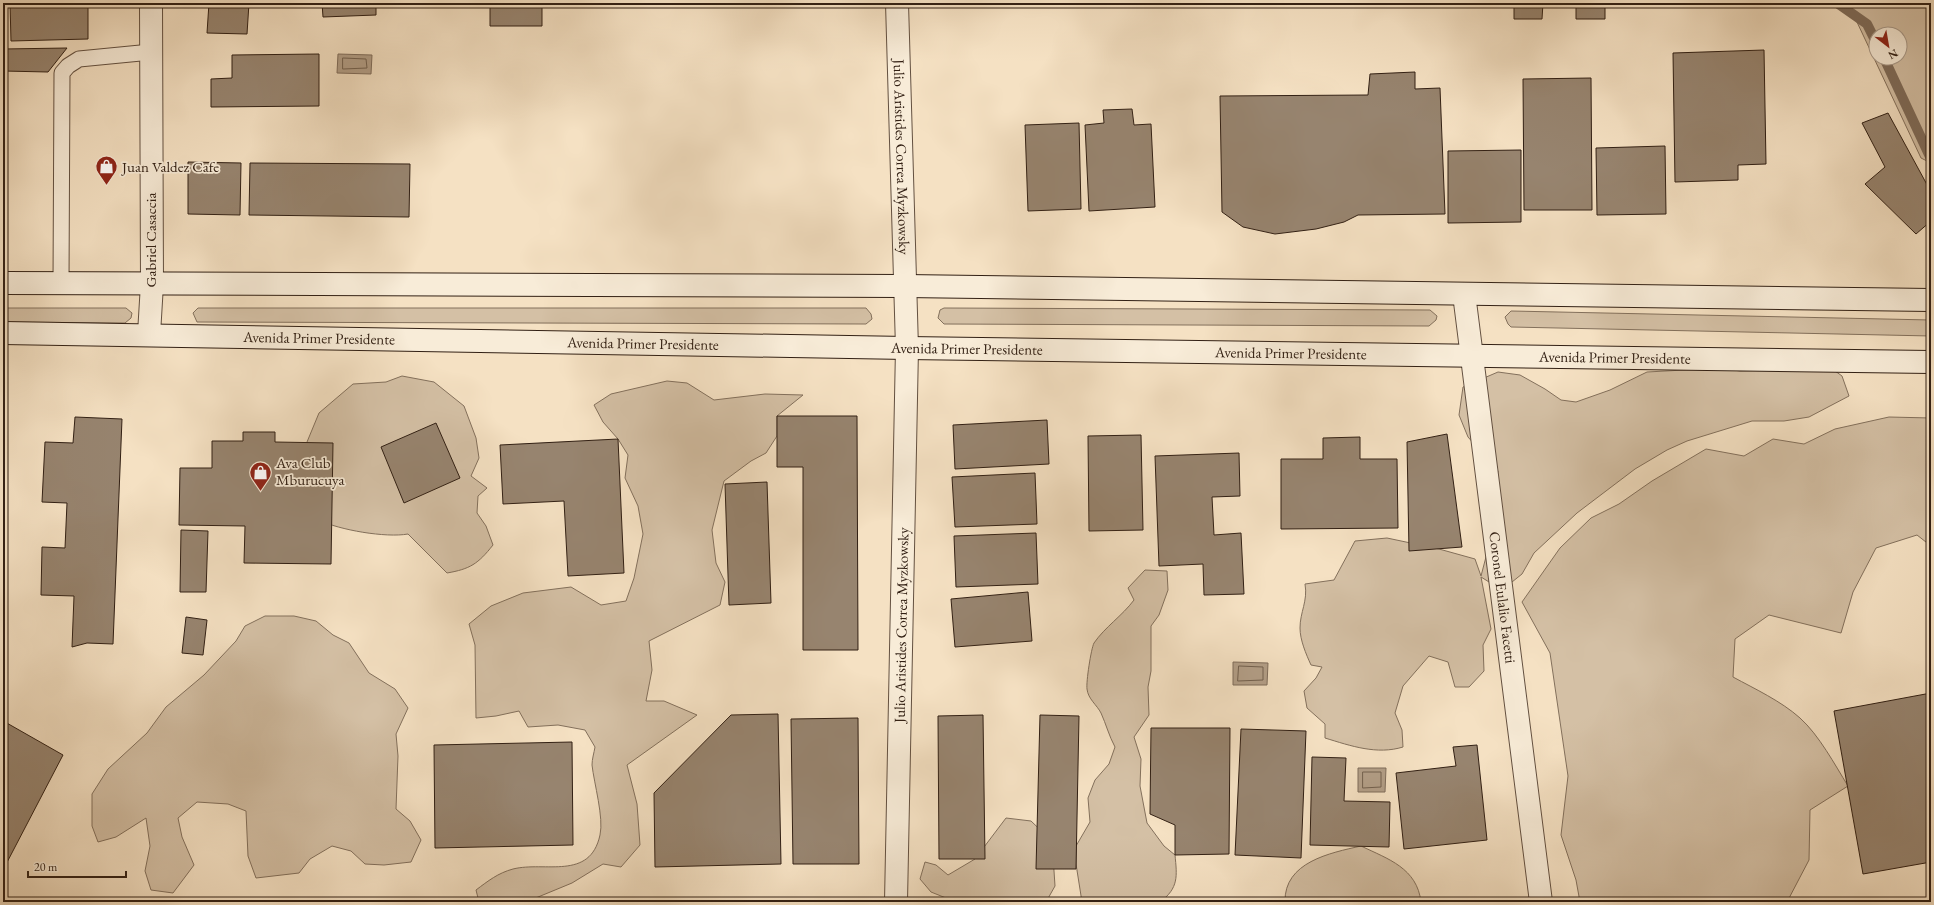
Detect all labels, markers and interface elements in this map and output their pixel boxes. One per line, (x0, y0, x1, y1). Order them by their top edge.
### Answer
north arrow (1868, 26, 1908, 66)
text: N (1886, 46, 1901, 63)
street label: Julio Aristides Correa Myzkowsky (890, 57, 914, 255)
shop icon: Juan Valdez Cafe (93, 154, 119, 187)
place label: Juan Valdez Cafe (120, 157, 219, 176)
street label: Gabriel Casaccia (141, 193, 160, 287)
street label: Avenida Primer Presidente (242, 327, 395, 349)
street label: Avenida Primer Presidente (566, 332, 719, 354)
street label: Avenida Primer Presidente (890, 338, 1043, 359)
street label: Avenida Primer Presidente (1214, 342, 1367, 363)
street label: Avenida Primer Presidente (1538, 347, 1691, 368)
place label: Ava Club Mburucuya (275, 453, 344, 489)
shop icon: Ava Club Mburucuya (248, 459, 274, 492)
street label: Julio Aristides Correa Myzkowsky (890, 527, 912, 725)
street label: Coronel Eulalio Facetti (1485, 530, 1521, 665)
scale bar (28, 853, 126, 879)
text: 20 m (34, 859, 58, 875)

